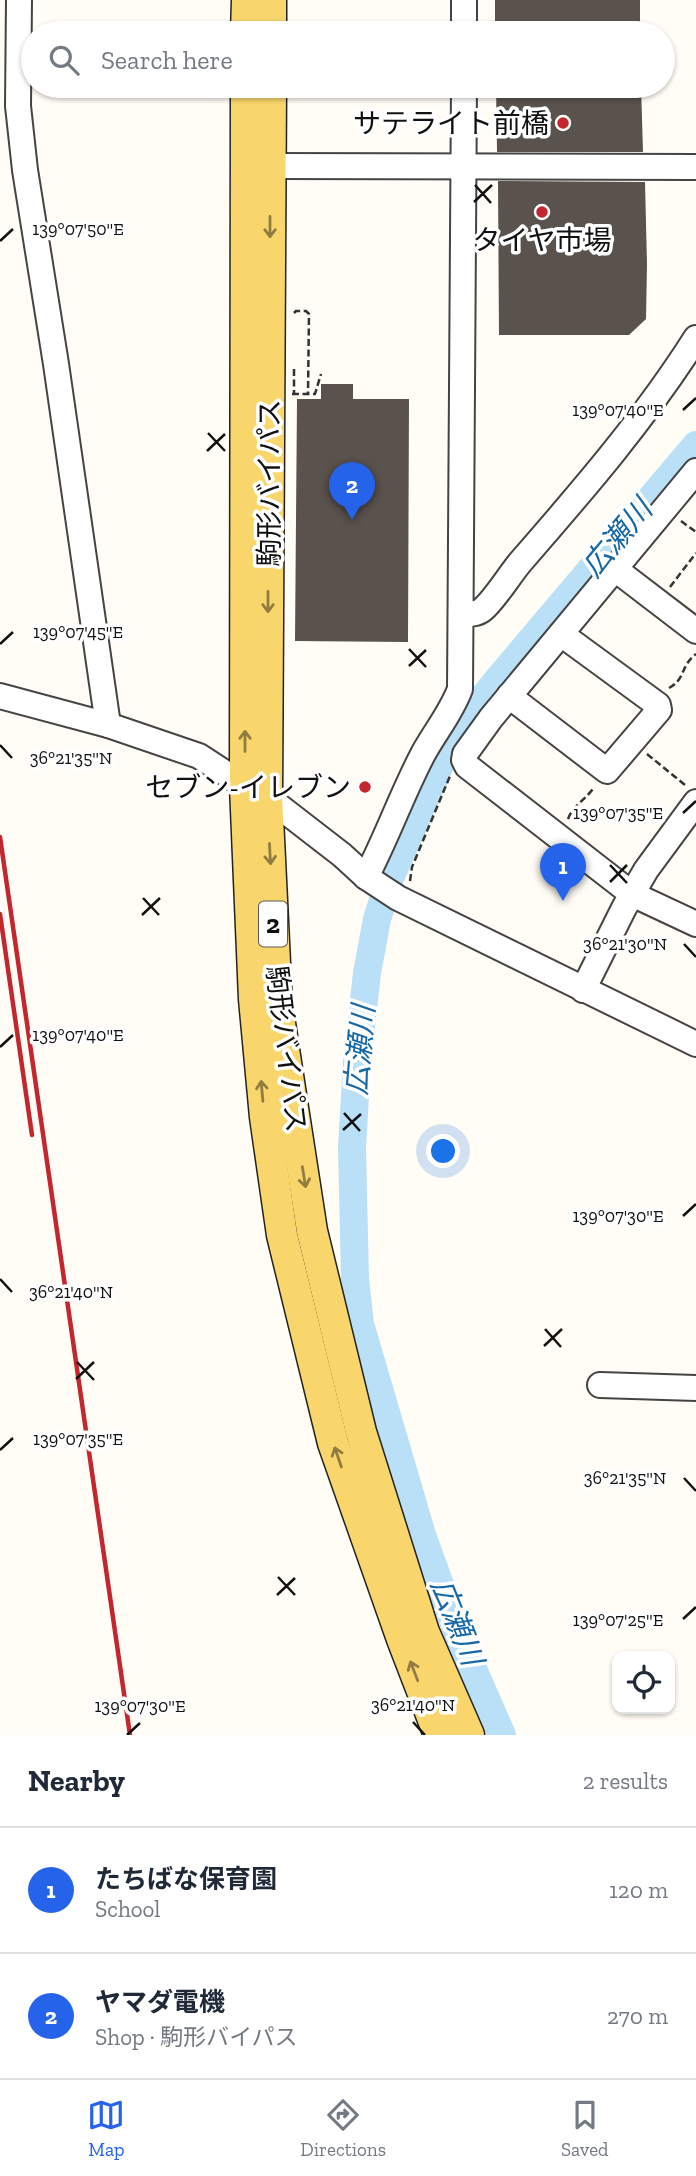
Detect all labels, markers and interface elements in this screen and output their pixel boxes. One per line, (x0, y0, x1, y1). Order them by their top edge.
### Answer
search box (21, 21, 675, 98)
icon: search (45, 41, 83, 79)
text: Search here (101, 44, 233, 76)
place label: サテライト前橋 (353, 107, 549, 140)
marker: サテライト前橋 (555, 115, 571, 131)
marker: タイヤ市場 (534, 204, 550, 220)
one-way arrow (263, 216, 277, 239)
text: 139°07'50"E (32, 218, 124, 240)
place label: タイヤ市場 (472, 224, 612, 257)
street label: 駒形バイパス (253, 399, 286, 567)
text: 139°07'40"E (572, 399, 664, 421)
pin: 2 (329, 462, 375, 520)
water label: 広瀬川 (574, 490, 662, 584)
one-way arrow (261, 590, 275, 613)
text: 139°07'45"E (33, 621, 123, 643)
one-way arrow (238, 730, 252, 753)
text: 36°21'35"N (30, 747, 112, 769)
place label: セブン-イレブン (145, 771, 351, 804)
marker: セブン-イレブン (357, 779, 373, 795)
text: 139°07'35"E (573, 802, 663, 824)
one-way arrow (264, 842, 277, 865)
pin: 1 (540, 843, 586, 901)
road number: 2 (259, 902, 287, 946)
text: 36°21'30"N (583, 933, 667, 955)
street label: 駒形バイパス (260, 964, 313, 1134)
water label: 広瀬川 (338, 1001, 382, 1096)
text: 139°07'40"E (32, 1024, 124, 1046)
one-way arrow (256, 1080, 269, 1103)
your location (426, 1134, 460, 1168)
one-way arrow (298, 1165, 311, 1188)
text: 139°07'30"E (572, 1205, 664, 1227)
text: 36°21'40"N (29, 1281, 113, 1303)
text: 139°07'35"E (33, 1428, 123, 1450)
one-way arrow (330, 1447, 343, 1469)
text: 36°21'35"N (584, 1467, 666, 1489)
water label: 広瀬川 (423, 1574, 492, 1673)
text: 139°07'25"E (573, 1609, 663, 1631)
map controls (612, 1651, 675, 1714)
button: locate (612, 1651, 675, 1714)
one-way arrow (407, 1661, 420, 1683)
text: 36°21'40"N (371, 1694, 455, 1716)
text: 139°07'30"E (94, 1695, 186, 1717)
text: Nearby (28, 1763, 125, 1799)
text: 2 results (583, 1767, 668, 1795)
text: たちばな保育園 (95, 1863, 277, 1895)
text: 1 (46, 1876, 56, 1904)
text: 120 m (609, 1876, 668, 1904)
text: School (95, 1895, 160, 1923)
text: ヤマダ電機 (95, 1986, 225, 2018)
text: 2 (45, 2002, 57, 2030)
text: 270 m (607, 2002, 668, 2030)
text: Shop · 駒形バイパス (95, 2023, 298, 2051)
tab: Map (87, 2096, 125, 2161)
tab: Directions (300, 2096, 386, 2161)
tab: Saved (561, 2096, 609, 2161)

